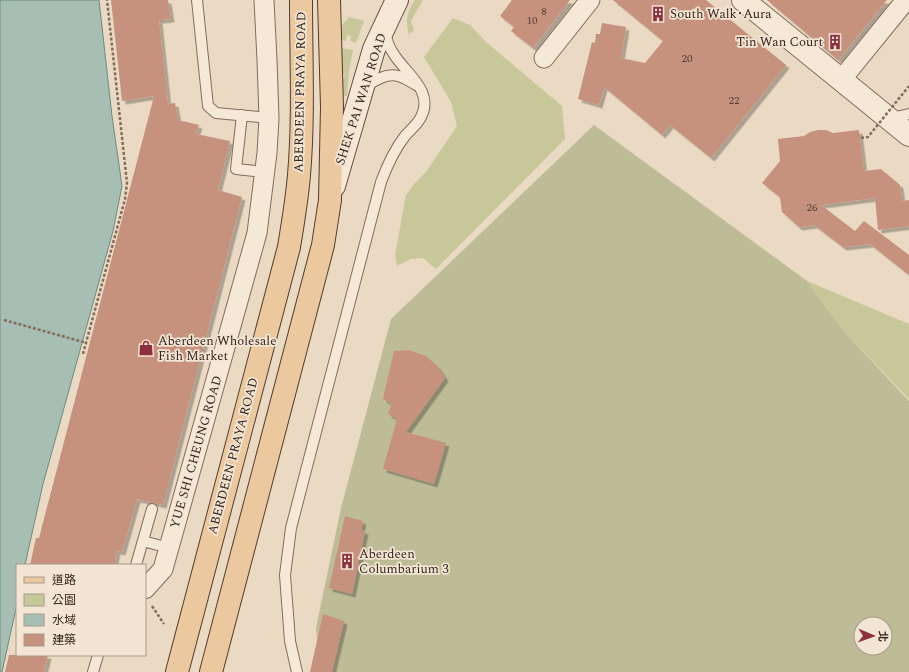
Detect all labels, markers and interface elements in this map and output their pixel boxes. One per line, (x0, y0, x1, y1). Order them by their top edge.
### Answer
house number: 8 (541, 3, 547, 20)
place label: South Walk･Aura (670, 4, 772, 24)
building icon: South Walk･Aura (649, 5, 667, 23)
street label: ABERDEEN PRAYA ROAD (289, 11, 311, 173)
house number: 10 (527, 12, 538, 29)
street label: SHEK PAI WAN ROAD (330, 30, 392, 168)
place label: Tin Wan Court (736, 32, 823, 52)
building icon: Tin Wan Court (826, 33, 844, 51)
house number: 20 (682, 50, 693, 67)
house number: 22 (729, 92, 740, 109)
house number: 26 (807, 199, 818, 216)
place label: Aberdeen Wholesale Fish Market (158, 331, 276, 366)
shop icon: Aberdeen Wholesale Fish Market (137, 339, 155, 357)
street label: YUE SHI CHEUNG ROAD (165, 373, 227, 531)
street label: ABERDEEN PRAYA ROAD (202, 375, 264, 537)
place label: Aberdeen Columbarium 3 (359, 544, 449, 579)
building icon: Aberdeen Columbarium 3 (338, 552, 356, 570)
legend (16, 564, 146, 656)
text: 道路 (52, 571, 76, 590)
text: 公園 (52, 591, 76, 610)
text: 水域 (52, 611, 76, 630)
north arrow (853, 616, 893, 656)
text: 建築 (52, 631, 76, 650)
text: 北 (874, 631, 891, 642)

